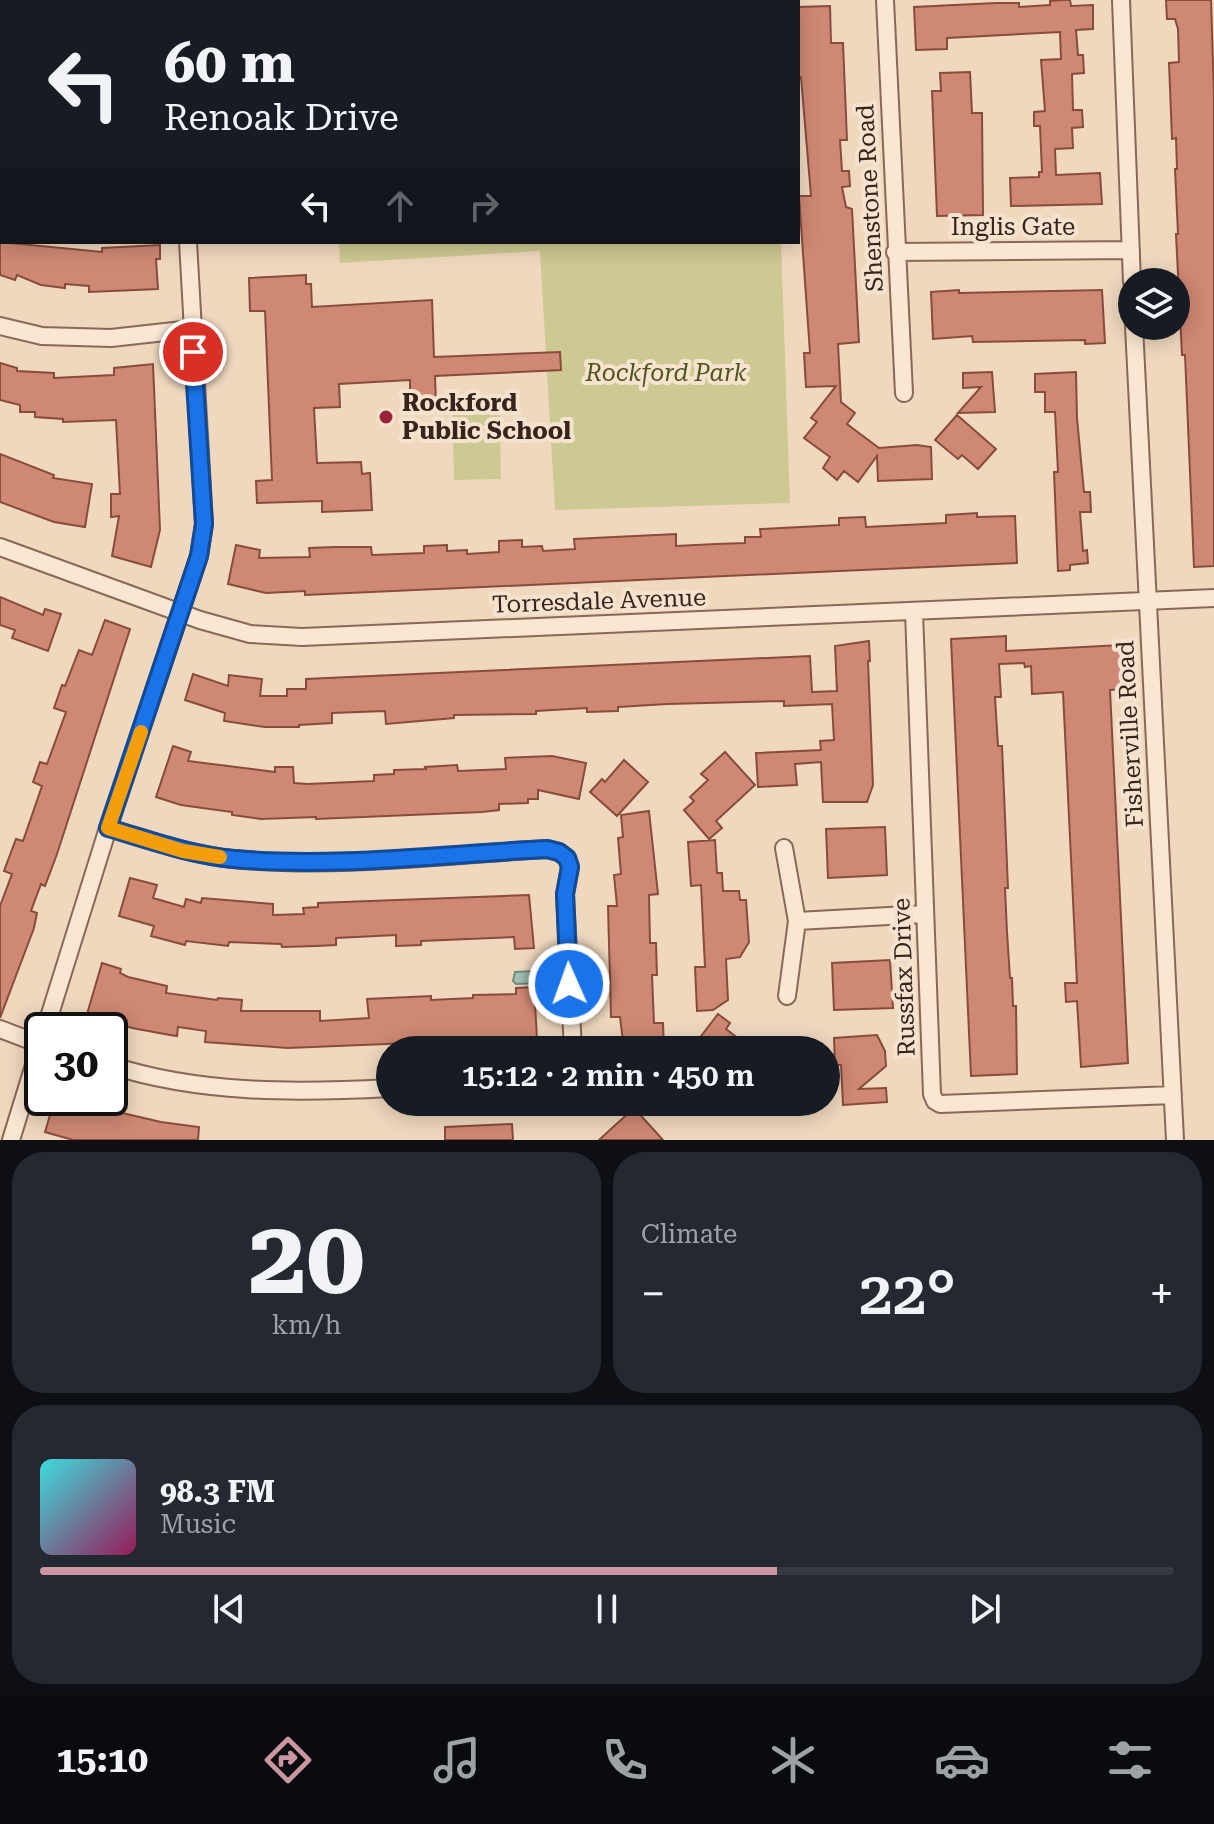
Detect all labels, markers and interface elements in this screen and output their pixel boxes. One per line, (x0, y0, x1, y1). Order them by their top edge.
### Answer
text: 60 m (164, 30, 295, 96)
icon: left (32, 32, 136, 136)
text: Renoak Drive (164, 97, 399, 139)
street label: Shenstone Road (851, 104, 889, 292)
icon: left (294, 184, 338, 228)
icon: ahead (378, 184, 422, 228)
icon: right (462, 184, 506, 228)
street label: Inglis Gate (951, 213, 1075, 241)
map controls (1118, 268, 1190, 340)
button: layers (1118, 268, 1190, 340)
pin (159, 318, 227, 386)
icon: arrive (171, 330, 215, 374)
park label: Rockford Park (584, 359, 747, 387)
place label: Rockford Public School (402, 389, 571, 445)
marker: Rockford Public School (377, 408, 395, 426)
street label: Torresdale Avenue (491, 583, 707, 619)
street label: Fisherville Road (1111, 640, 1149, 828)
street label: Russfax Drive (887, 897, 921, 1057)
position arrow (527, 942, 611, 1026)
speed limit sign: 30 (24, 1012, 128, 1116)
text: 15:12 · 2 min · 450 m (462, 1058, 754, 1093)
text: 20 (248, 1197, 365, 1318)
text: Climate (641, 1219, 737, 1249)
text: 22° (859, 1258, 956, 1329)
text: − (641, 1268, 666, 1320)
text: + (1149, 1268, 1174, 1320)
text: km/h (272, 1310, 341, 1340)
text: 98.3 FM (160, 1474, 275, 1509)
text: Music (160, 1509, 236, 1539)
icon: previous (207, 1587, 251, 1631)
icon: pause (585, 1587, 629, 1631)
icon: next (963, 1587, 1007, 1631)
icon: directions (260, 1732, 316, 1788)
icon: music (429, 1732, 485, 1788)
icon: phone (597, 1732, 653, 1788)
icon: climate (765, 1732, 821, 1788)
icon: car (934, 1732, 990, 1788)
icon: filters (1102, 1732, 1158, 1788)
text: 15:10 (56, 1739, 148, 1781)

